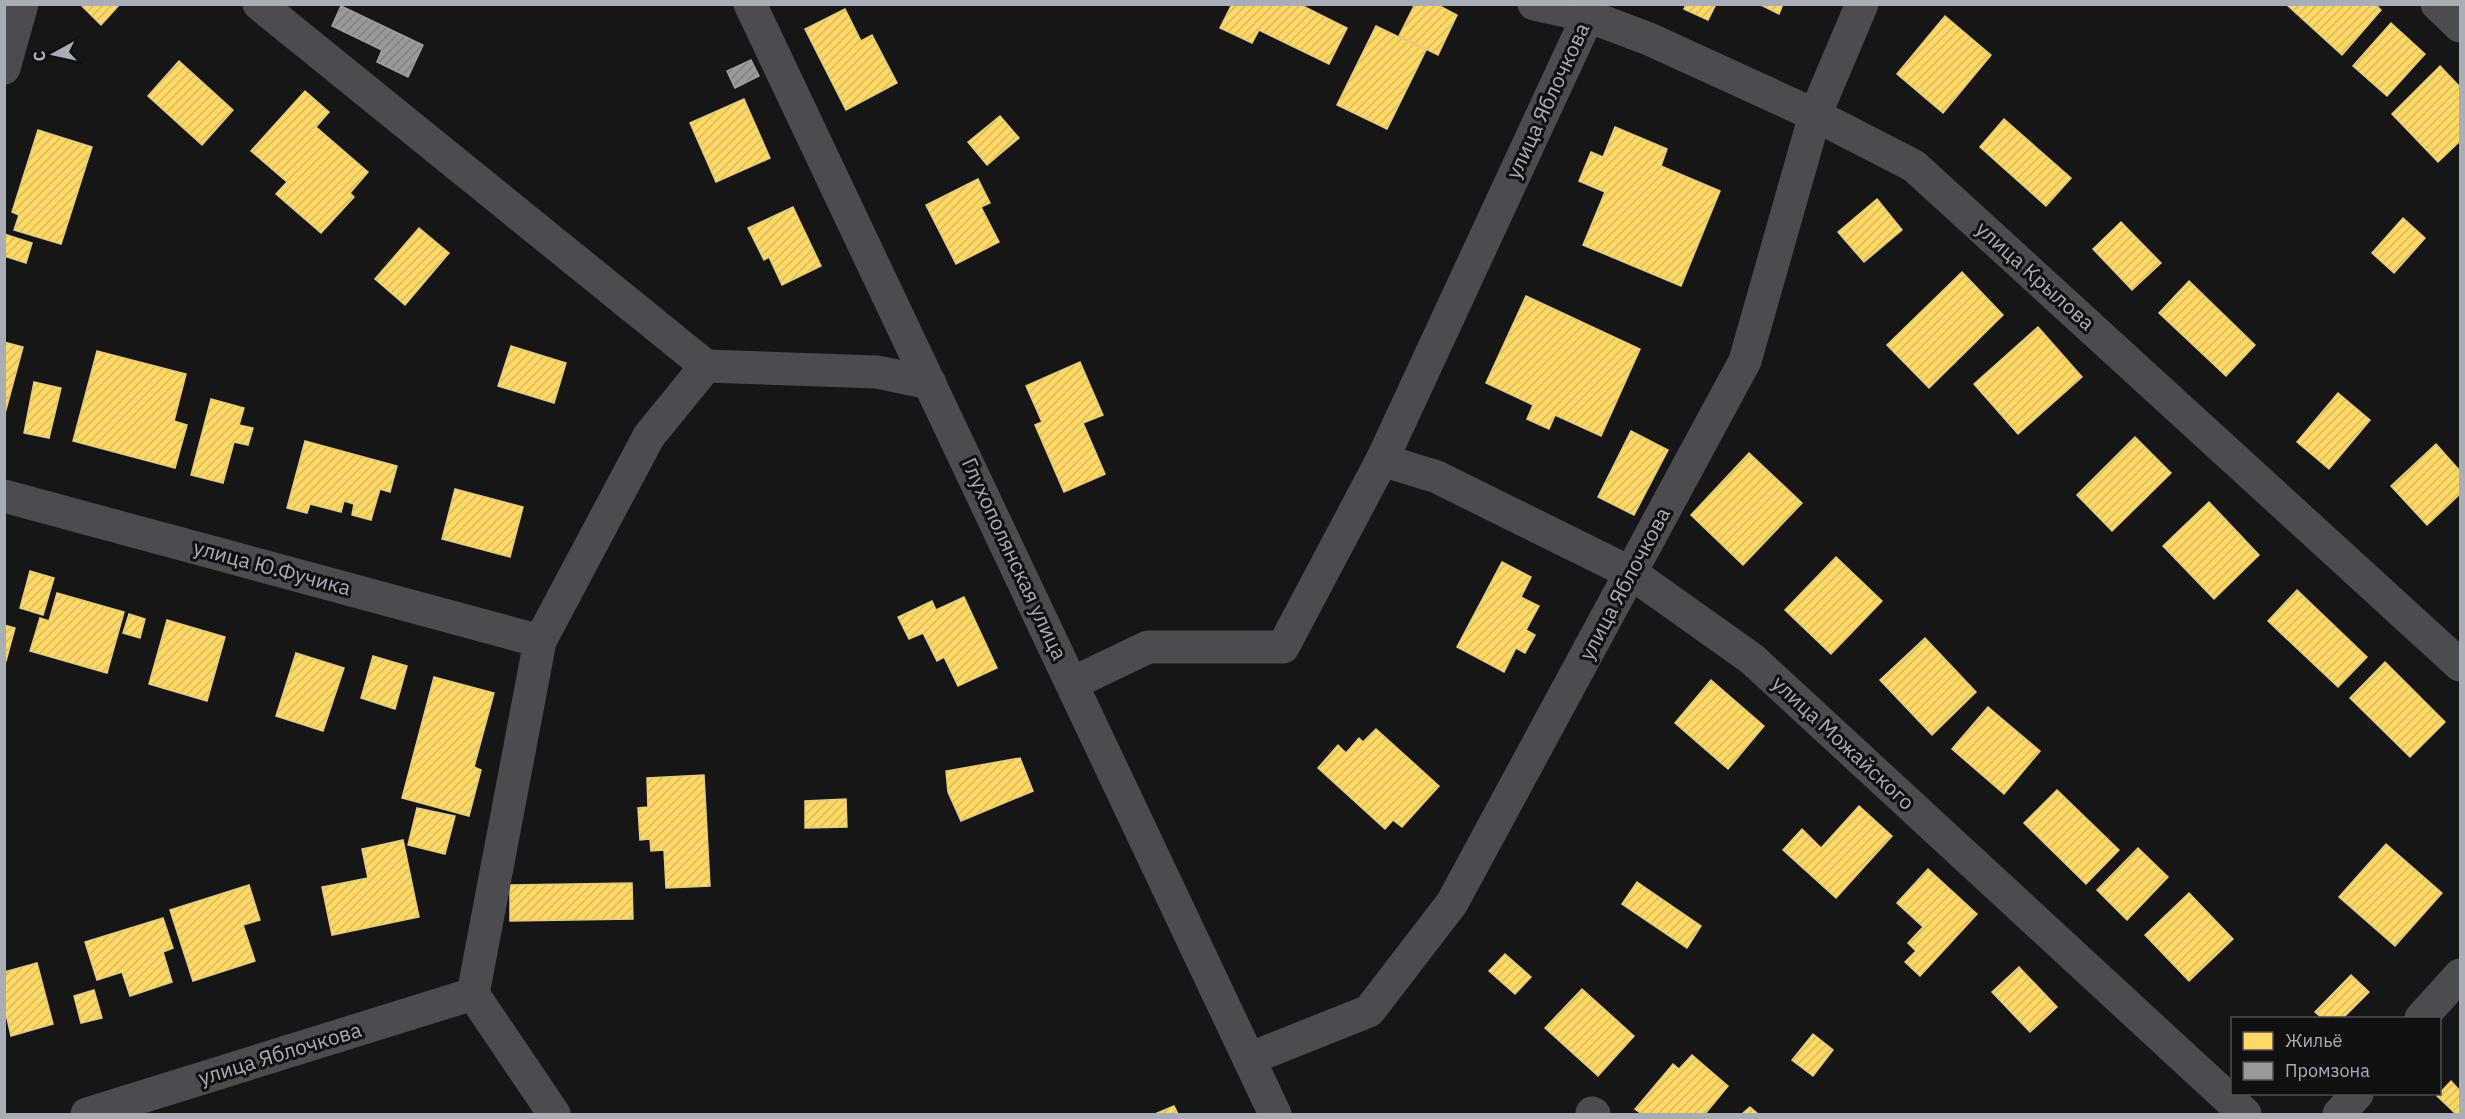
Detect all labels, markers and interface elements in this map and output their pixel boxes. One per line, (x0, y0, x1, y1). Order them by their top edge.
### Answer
street label: улица Яблочкова (1499, 18, 1596, 183)
north arrow (24, 24, 84, 84)
text: С (29, 50, 50, 63)
street label: улица Крылова (1970, 214, 2101, 336)
street label: Глухополянская улица (956, 453, 1074, 664)
street label: улица Яблочкова (1572, 502, 1676, 665)
street label: улица Ю.Фучика (191, 533, 354, 601)
street label: улица Можайского (1766, 669, 1921, 816)
street label: улица Яблочкова (195, 1015, 365, 1091)
legend (2231, 1017, 2441, 1095)
text: Жильё (2285, 1029, 2343, 1052)
text: Промзона (2285, 1059, 2370, 1082)

